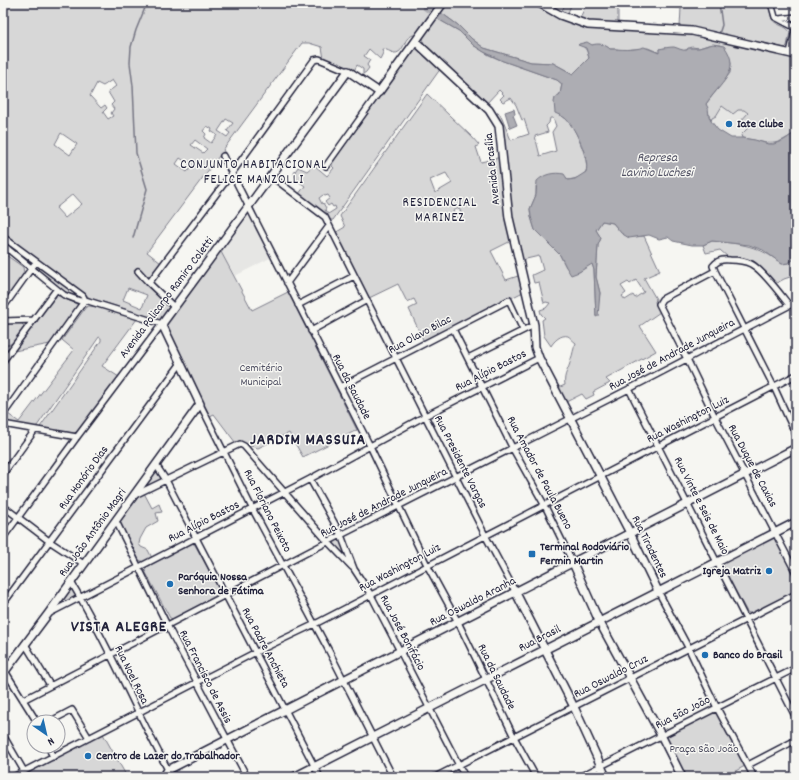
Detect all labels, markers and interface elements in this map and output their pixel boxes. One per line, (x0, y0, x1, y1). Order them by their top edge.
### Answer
place label: Iate Clube (737, 116, 784, 133)
marker: Iate Clube (724, 119, 734, 129)
street label: Avenida Brasília (481, 132, 505, 206)
water label: Represa Lavinio Luchesi (621, 149, 696, 183)
district label: CONJUNTO HABITACIONAL FELICE MANZOLLI (180, 156, 328, 190)
district label: RESIDENCIAL MARINEZ (403, 194, 477, 228)
street label: Avenida Policarpo Ramiro Coletti (116, 234, 218, 362)
street label: Rua Olavo Bilac (386, 311, 455, 359)
street label: Rua José de Andrade Junqueira (606, 314, 738, 395)
street label: Rua Alípio Bastos (452, 346, 530, 396)
street label: Rua da Saudade (327, 351, 375, 423)
park label: Cemitério Municipal (239, 360, 283, 391)
street label: Rua Washington Luiz (644, 392, 732, 448)
street label: Rua Presidente Vargas (429, 412, 491, 512)
street label: Rua Amador de Paula Bueno (502, 413, 576, 533)
street label: Rua Duque de Caxias (723, 421, 781, 511)
district label: JARDIM MASSUIA (250, 429, 366, 452)
street label: Rua Honório Dias (55, 442, 113, 514)
street label: Rua Vinte e Seis de Maio (669, 454, 733, 558)
street label: Rua José de Andrade Junqueira (318, 463, 451, 542)
street label: Rua Floriano Peixoto (239, 466, 295, 556)
street label: Rua João Antônio Magri (55, 485, 131, 581)
street label: Rua Alípio Bastos (165, 497, 243, 547)
street label: Rua Tiradentes (627, 513, 671, 581)
street label: Rua Washington Luiz (356, 539, 444, 597)
place label: Terminal Rodoviário Fermin Martin (540, 539, 630, 570)
marker: Terminal Rodoviário Fermin Martin (527, 549, 537, 559)
place label: Igreja Matriz (702, 563, 761, 580)
marker: Igreja Matriz (764, 566, 774, 576)
place label: Paróquia Nossa Senhora de Fátima (178, 569, 265, 600)
street label: Rua Oswaldo Aranha (427, 573, 519, 631)
marker: Paróquia Nossa Senhora de Fátima (165, 579, 175, 589)
street label: Rua José Bonifácio (375, 592, 429, 674)
street label: Rua Padre Anchieta (237, 605, 293, 691)
district label: VISTA ALEGRE (71, 616, 167, 639)
street label: Rua Brasil (516, 621, 564, 657)
street label: Rua Francisco de Assis (174, 627, 236, 727)
street label: Rua da Saudade (473, 641, 519, 713)
street label: Rua Noel Rosa (109, 643, 153, 708)
place label: Banco do Brasil (713, 647, 783, 664)
marker: Banco do Brasil (700, 650, 710, 660)
street label: Rua Oswaldo Cruz (571, 651, 652, 703)
street label: Rua São João (653, 692, 713, 734)
north arrow (26, 714, 66, 754)
text: N (43, 732, 57, 749)
park label: Praça São João (669, 741, 739, 758)
place label: Centro de Lazer do Trabalhador (96, 748, 240, 765)
marker: Centro de Lazer do Trabalhador (83, 751, 93, 761)

